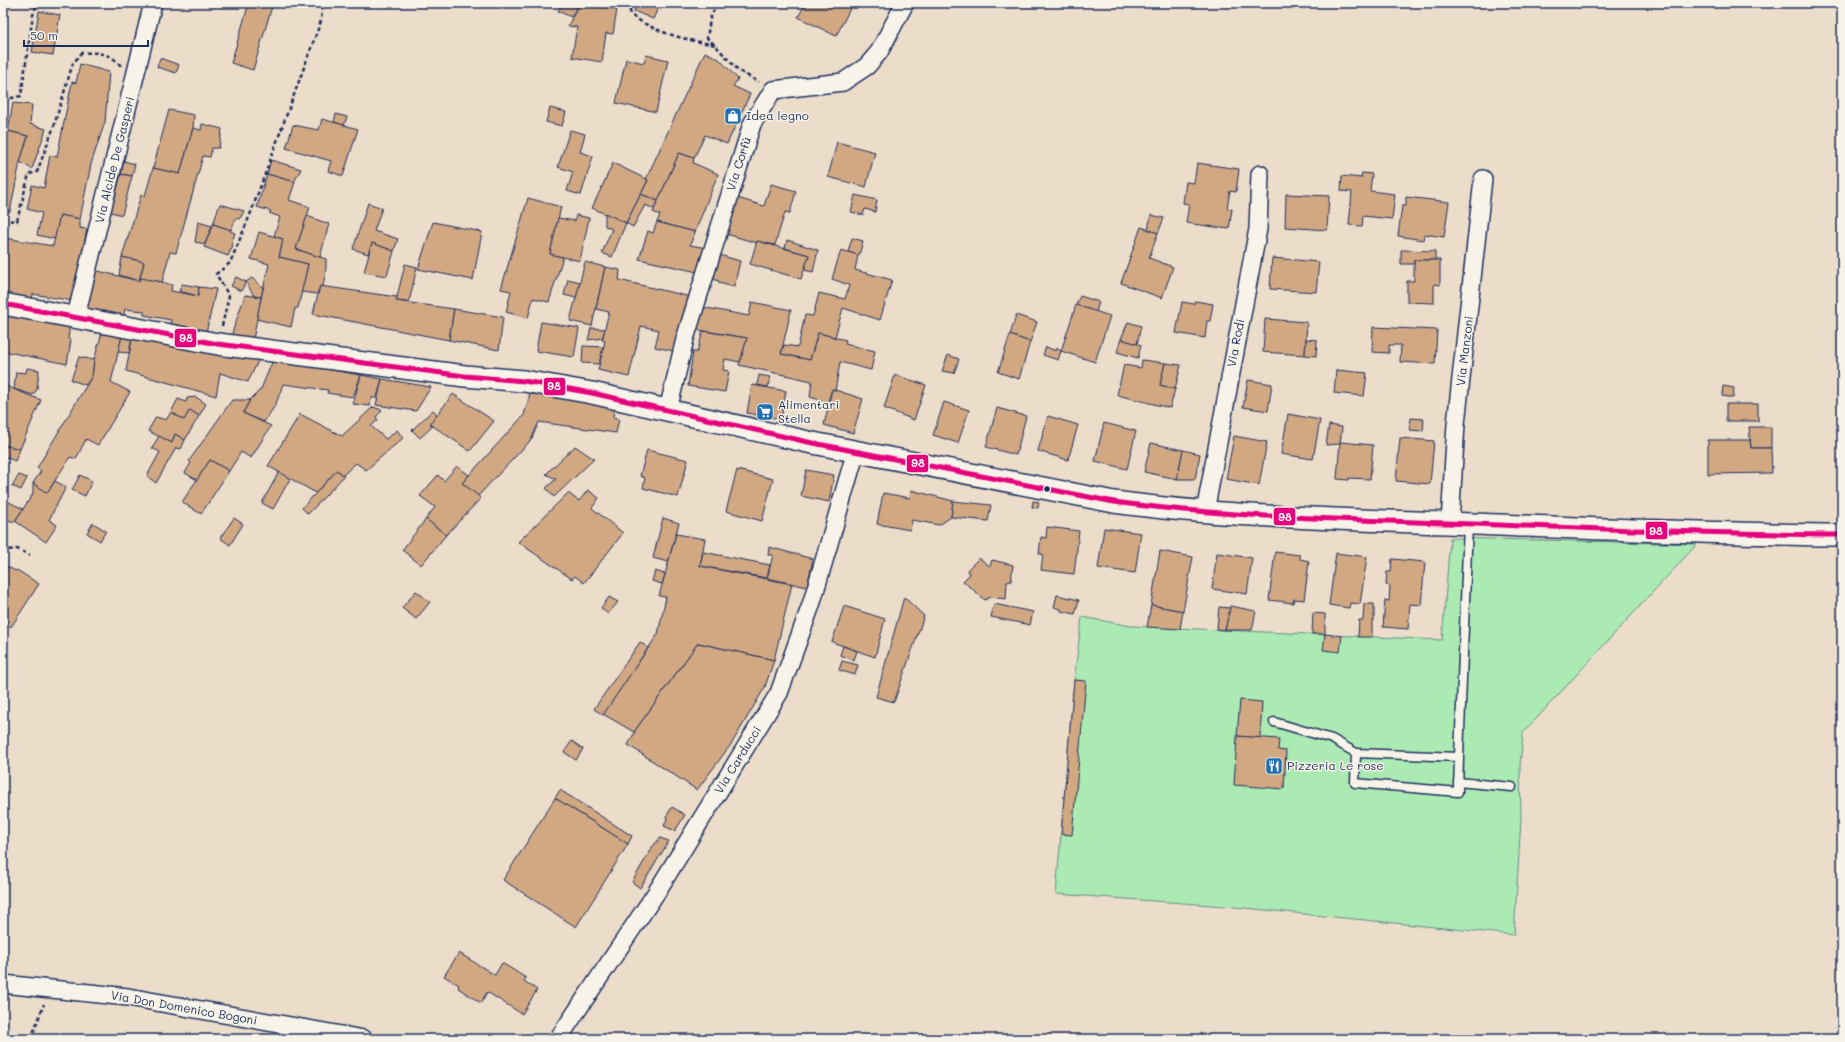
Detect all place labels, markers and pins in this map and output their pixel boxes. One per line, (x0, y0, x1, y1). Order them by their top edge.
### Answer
shop icon: Idea legno (723, 106, 743, 126)
place label: Idea legno (746, 107, 809, 123)
place label: Alimentari Stella (778, 396, 839, 426)
supermarket icon: Alimentari Stella (755, 402, 775, 422)
unlabelled marker (1042, 484, 1052, 494)
restaurant icon: Pizzeria Le rose (1264, 756, 1284, 776)
place label: Pizzeria Le rose (1287, 757, 1384, 773)

